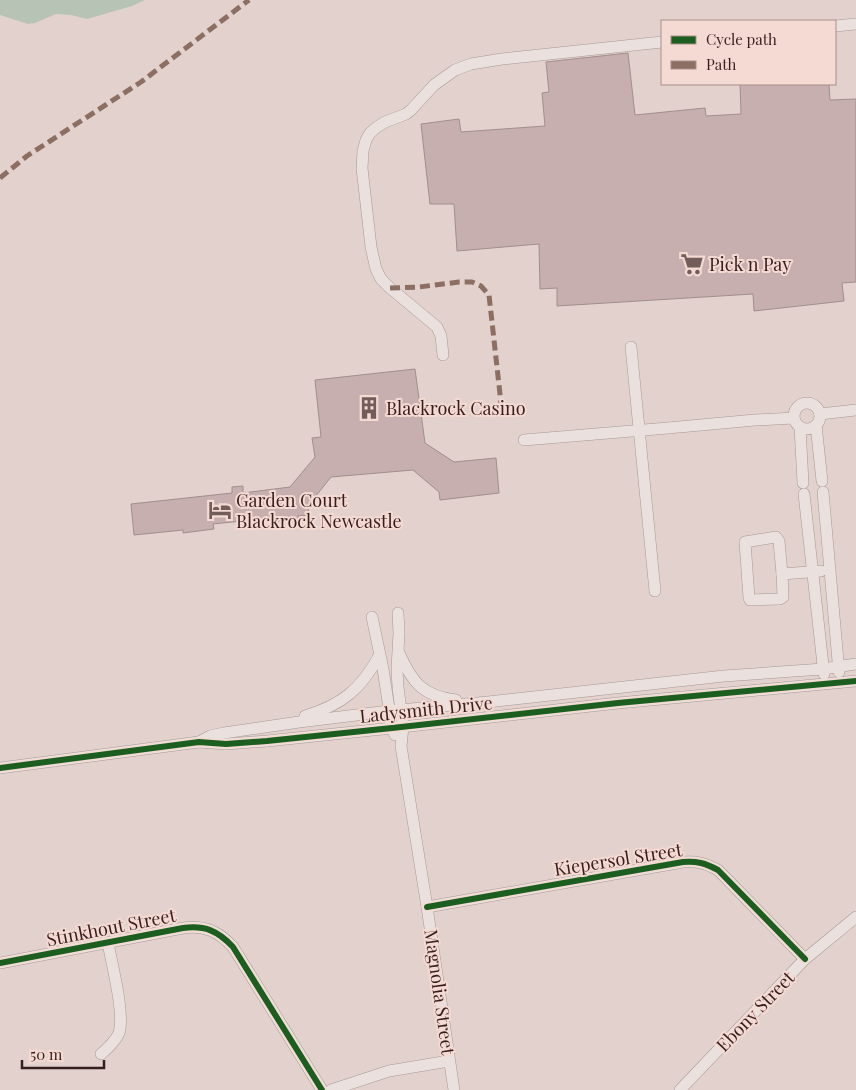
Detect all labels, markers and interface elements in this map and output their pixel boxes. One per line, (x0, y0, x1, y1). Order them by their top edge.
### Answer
legend (661, 20, 836, 85)
text: Cycle path (706, 29, 777, 49)
text: Path (706, 54, 736, 74)
supermarket icon: Pick n Pay (679, 251, 705, 277)
place label: Pick n Pay (709, 252, 791, 276)
building icon: Blackrock Casino (356, 395, 382, 421)
place label: Blackrock Casino (386, 396, 526, 420)
place label: Garden Court Blackrock Newcastle (236, 488, 402, 533)
hotel icon: Garden Court Blackrock Newcastle (207, 497, 233, 523)
street label: Ladysmith Drive (358, 690, 494, 728)
street label: Kiepersol Street (552, 837, 684, 881)
street label: Stinkhout Street (44, 903, 178, 951)
street label: Magnolia Street (419, 928, 461, 1057)
street label: Ebony Street (711, 965, 800, 1056)
scale bar (22, 1038, 105, 1070)
text: 50 m (30, 1044, 63, 1064)

